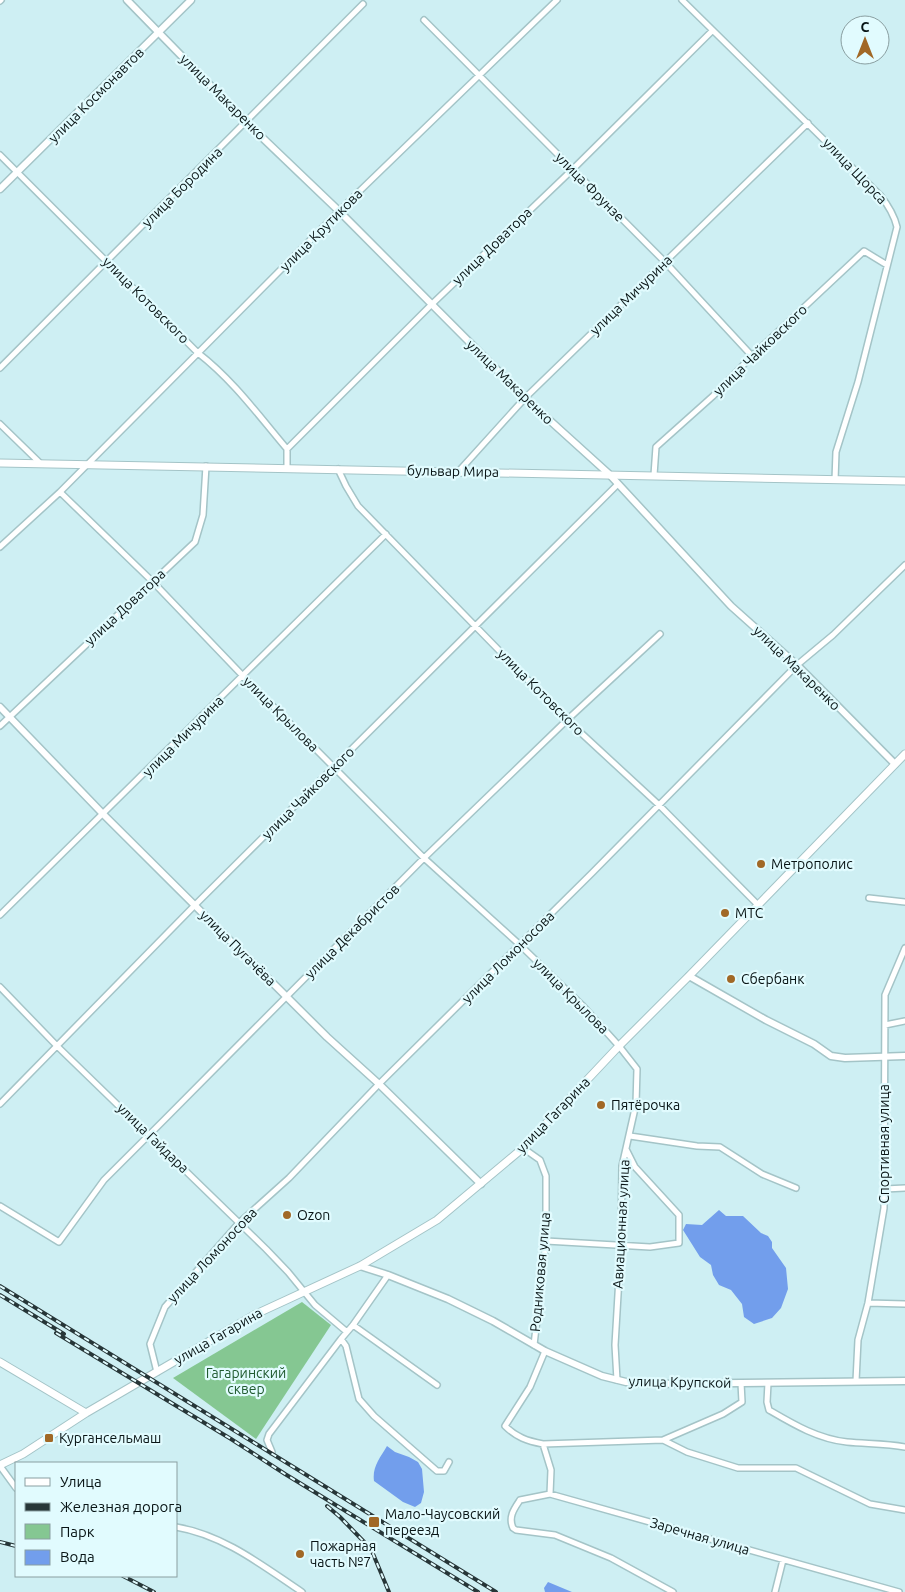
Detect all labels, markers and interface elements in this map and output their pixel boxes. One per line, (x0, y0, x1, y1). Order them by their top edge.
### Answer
north arrow (840, 15, 890, 65)
text: С (861, 19, 870, 35)
street label: улица Космонавтов (45, 44, 147, 146)
street label: улица Макаренко (177, 51, 269, 143)
street label: улица Щорса (820, 135, 890, 207)
street label: улица Бородина (139, 144, 225, 230)
street label: улица Фрунзе (552, 149, 628, 225)
street label: улица Крутикова (277, 186, 365, 274)
street label: улица Доватора (449, 204, 535, 288)
street label: улица Мичурина (587, 252, 675, 338)
street label: улица Котовского (99, 253, 193, 347)
street label: улица Чайковского (710, 301, 810, 399)
street label: улица Макаренко (463, 336, 557, 428)
street label: бульвар Мира (407, 462, 499, 480)
street label: улица Доватора (81, 566, 169, 648)
street label: улица Макаренко (750, 622, 844, 714)
street label: улица Котовского (494, 645, 588, 739)
street label: улица Крылова (240, 673, 322, 755)
street label: улица Мичурина (139, 692, 227, 780)
street label: улица Чайковского (259, 744, 357, 842)
place label: Метрополис (771, 856, 853, 872)
marker: Метрополис (755, 858, 767, 870)
street label: улица Декабристов (301, 880, 403, 982)
place label: МТС (735, 905, 764, 921)
street label: улица Пугачёва (197, 907, 279, 989)
marker: МТС (719, 907, 731, 919)
street label: улица Ломоносова (459, 908, 557, 1006)
street label: улица Крылова (530, 955, 612, 1037)
place label: Сбербанк (741, 971, 804, 987)
marker: Сбербанк (725, 973, 737, 985)
street label: улица Гагарина (513, 1074, 593, 1156)
street label: Спортивная улица (876, 1084, 892, 1204)
place label: Пятёрочка (611, 1097, 680, 1113)
marker: Пятёрочка (595, 1099, 607, 1111)
street label: улица Гайдара (114, 1100, 192, 1176)
street label: Авиационная улица (610, 1159, 632, 1289)
street label: улица Ломоносова (164, 1204, 260, 1306)
place label: Ozon (297, 1207, 330, 1223)
marker: Ozon (281, 1209, 293, 1221)
street label: Родниковая улица (527, 1211, 553, 1333)
street label: улица Гагарина (171, 1304, 265, 1368)
park label: Гагаринский сквер (206, 1365, 286, 1397)
street label: улица Крупской (628, 1373, 732, 1391)
place label: Кургансельмаш (59, 1430, 161, 1446)
marker: Кургансельмаш (43, 1432, 55, 1444)
legend (15, 1462, 178, 1577)
text: Улица (60, 1473, 102, 1490)
text: Железная дорога (60, 1498, 182, 1515)
place label: Мало-Чаусовский переезд (385, 1506, 500, 1538)
street label: Заречная улица (648, 1514, 752, 1558)
marker: Мало-Чаусовский переезд (367, 1515, 381, 1529)
text: Парк (60, 1523, 95, 1540)
place label: Пожарная часть №7 (310, 1538, 376, 1570)
text: Вода (60, 1548, 95, 1565)
marker: Пожарная часть №7 (294, 1548, 306, 1560)

